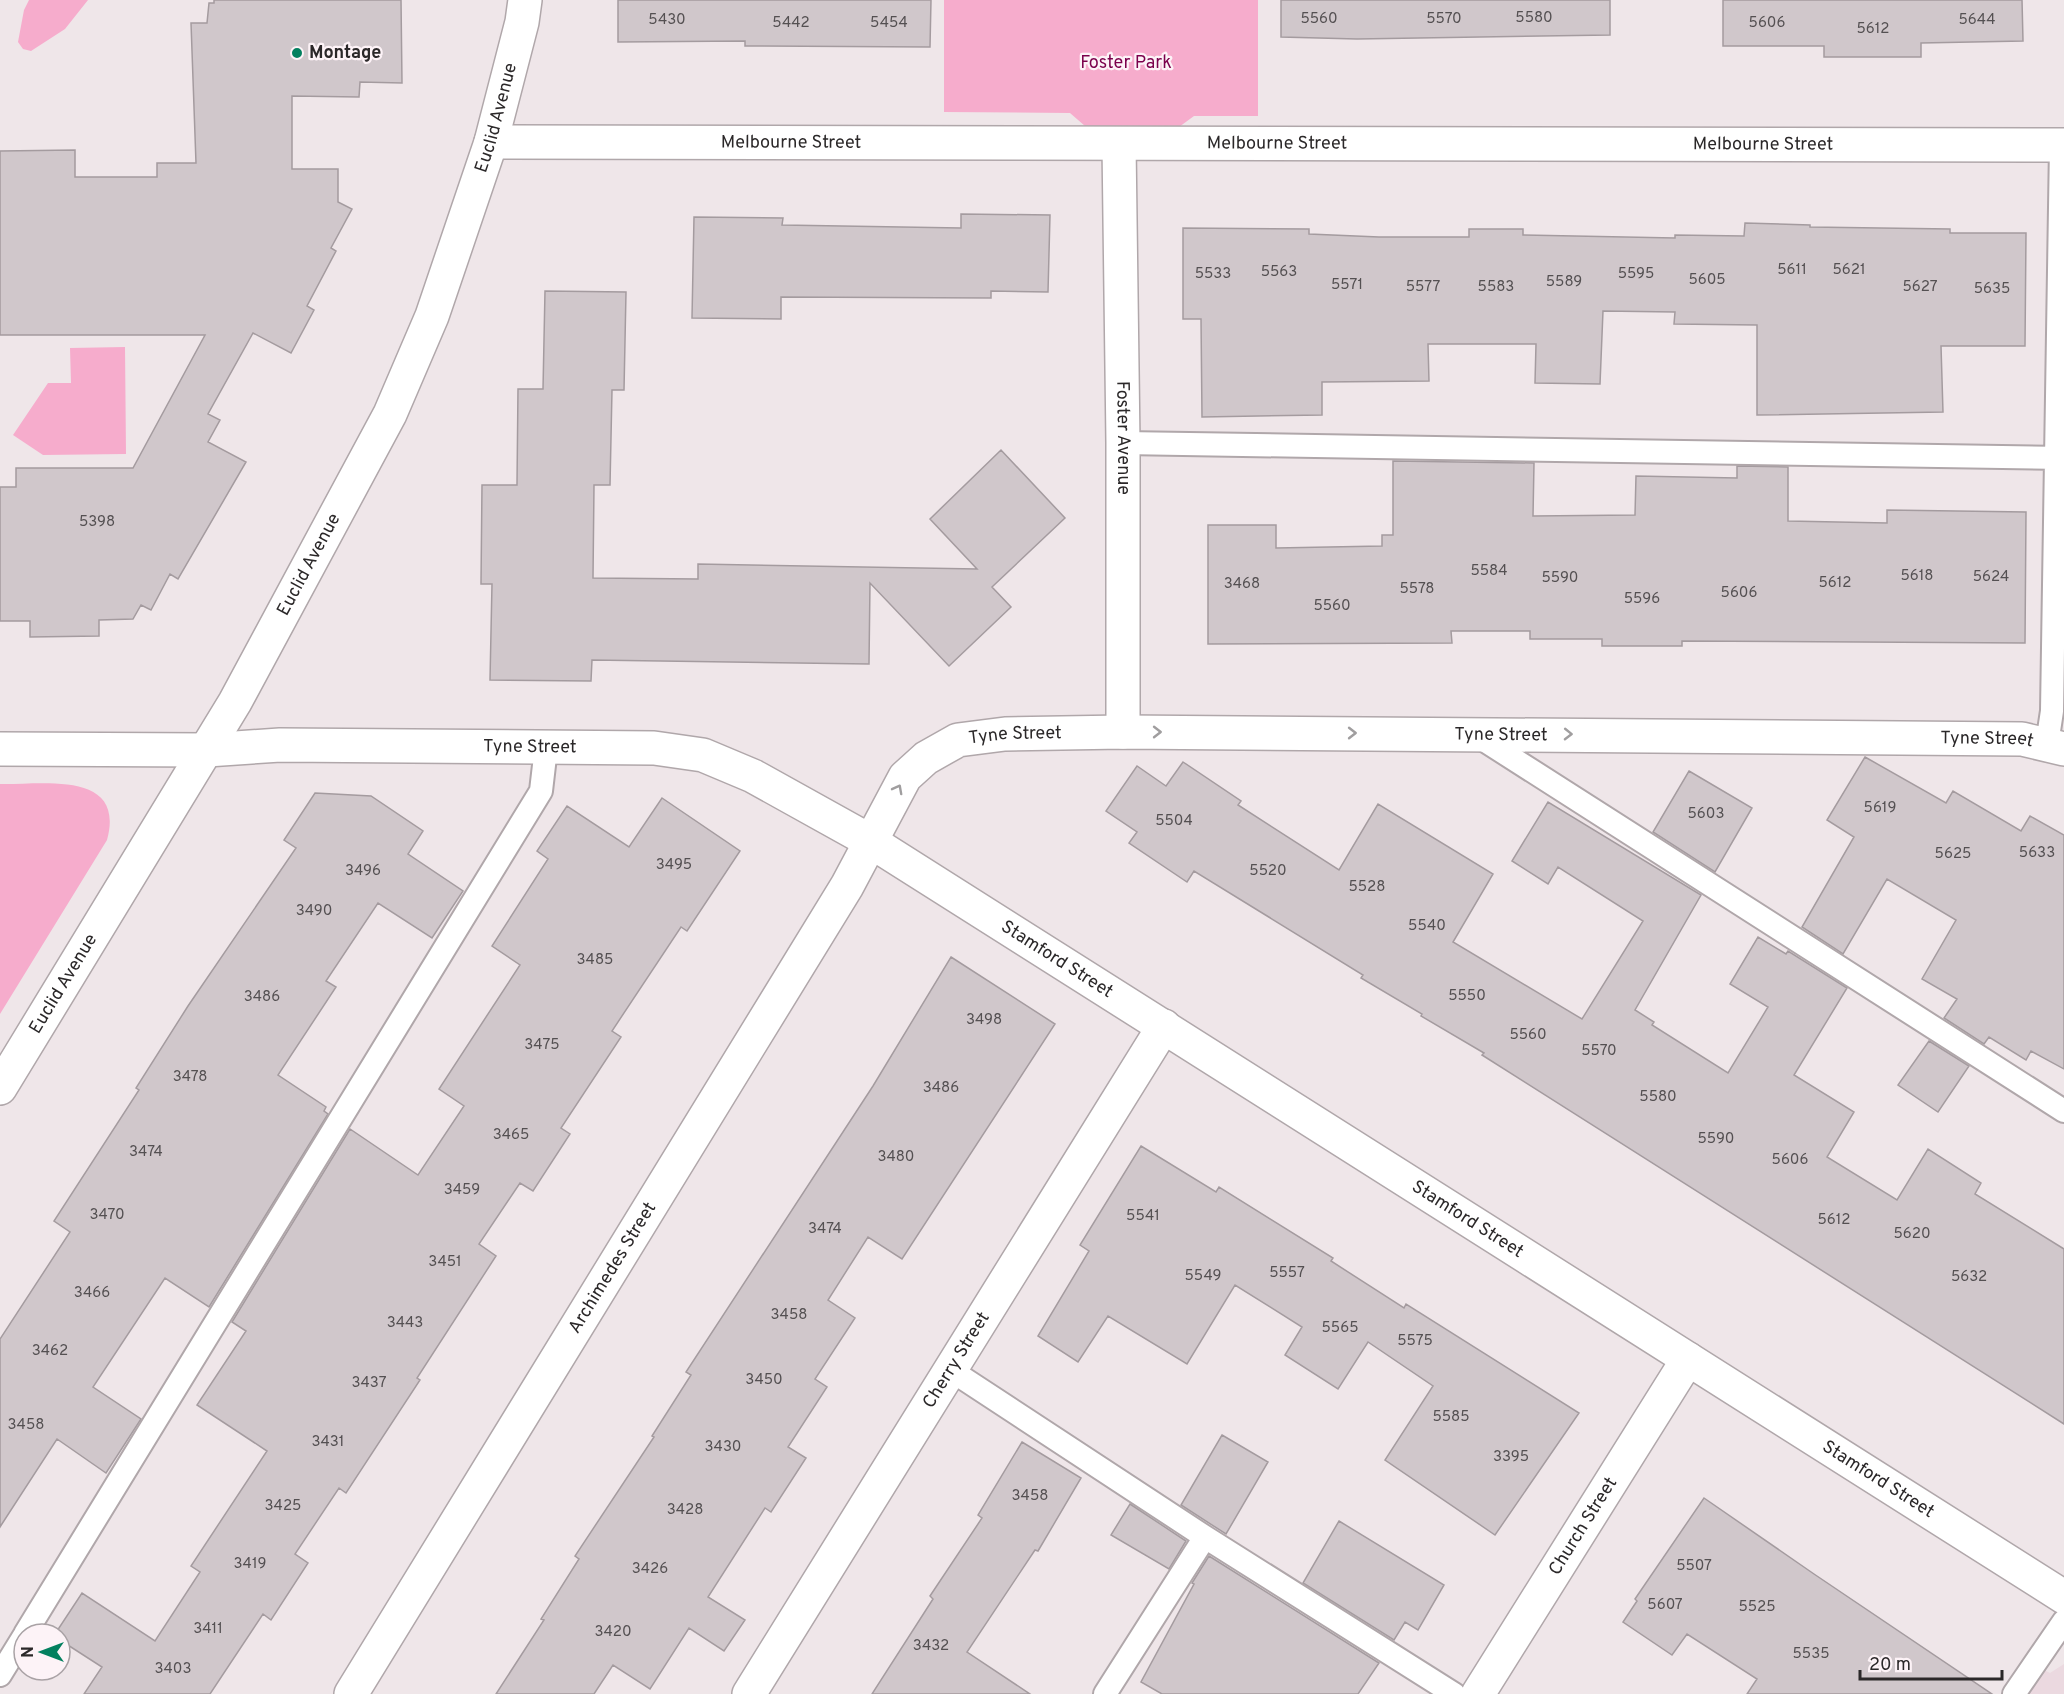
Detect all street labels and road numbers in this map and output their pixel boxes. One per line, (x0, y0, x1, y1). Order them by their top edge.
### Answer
street label: Euclid Avenue (470, 61, 522, 176)
street label: Melbourne Street (721, 131, 861, 154)
street label: Melbourne Street (1207, 132, 1347, 155)
street label: Melbourne Street (1693, 133, 1833, 156)
street label: Foster Avenue (1111, 381, 1135, 495)
street label: Euclid Avenue (272, 509, 346, 620)
street label: Tyne Street (967, 722, 1062, 750)
street label: Tyne Street (1454, 723, 1548, 747)
street label: Tyne Street (1940, 727, 2036, 753)
street label: Tyne Street (483, 735, 577, 759)
street label: Stamford Street (997, 915, 1117, 1003)
street label: Euclid Avenue (24, 930, 103, 1038)
street label: Stamford Street (1407, 1175, 1528, 1263)
street label: Archimedes Street (564, 1198, 662, 1338)
street label: Cherry Street (918, 1308, 995, 1413)
street label: Stamford Street (1818, 1435, 1938, 1523)
street label: Church Street (1544, 1473, 1623, 1580)

